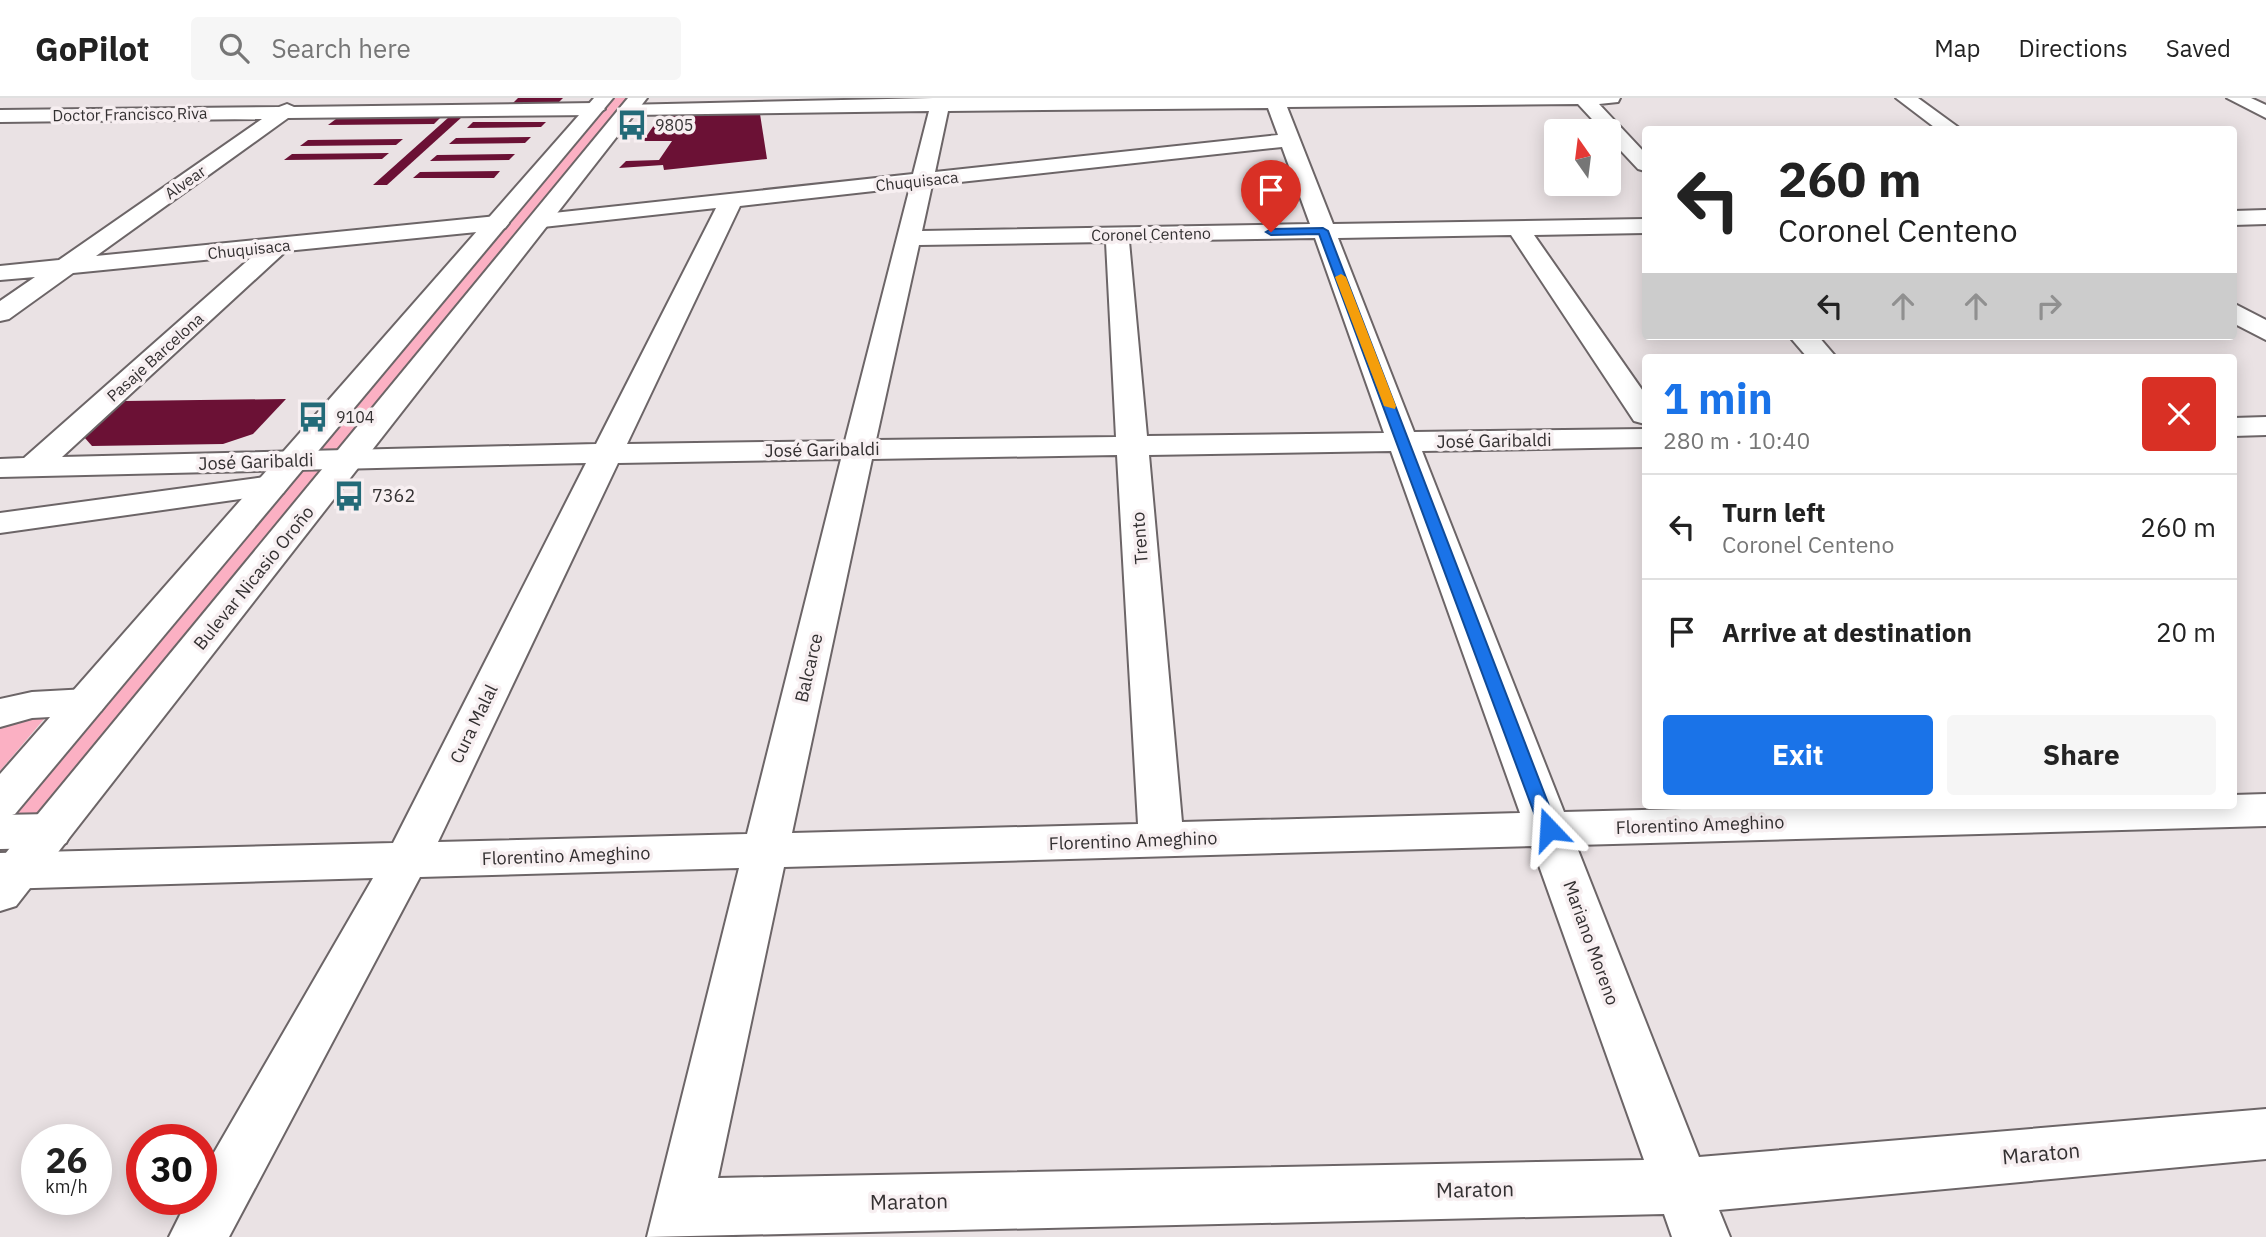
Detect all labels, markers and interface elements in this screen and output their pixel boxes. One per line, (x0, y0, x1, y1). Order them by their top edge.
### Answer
search box (191, 17, 681, 80)
text: GoPilot (35, 27, 149, 70)
icon: search (215, 29, 253, 67)
text: Search here (271, 31, 411, 65)
text: Map (1934, 32, 1980, 64)
text: Directions (2018, 32, 2128, 64)
text: Saved (2166, 32, 2231, 64)
street label: Doctor Francisco Riva (52, 103, 208, 125)
bus stop icon: 9805 (615, 108, 649, 142)
place label: 9805 (655, 115, 693, 135)
north arrow (1544, 119, 1620, 196)
map controls (1544, 119, 1621, 196)
text: 260 m (1778, 147, 1922, 210)
icon: left (1663, 154, 1754, 245)
pin (1241, 160, 1301, 232)
street label: Alvear (161, 161, 209, 203)
street label: Chuquisaca (874, 167, 960, 195)
icon: arrive (1252, 171, 1290, 209)
text: Coronel Centeno (1778, 209, 2018, 251)
street label: Coronel Centeno (1091, 223, 1211, 245)
street label: Chuquisaca (206, 235, 292, 263)
icon: left (1811, 287, 1849, 325)
icon: ahead (1884, 287, 1922, 325)
icon: ahead (1957, 287, 1995, 325)
icon: right (2030, 287, 2068, 325)
street label: Pasaje Barcelona (102, 308, 208, 406)
text: 1 min (1663, 371, 1773, 426)
button: close (2142, 377, 2216, 451)
bus stop icon: 9104 (296, 400, 330, 434)
place label: 9104 (336, 407, 374, 427)
text: 280 m · 10:40 (1663, 425, 1810, 455)
street label: José Garibaldi (1436, 428, 1552, 453)
street label: José Garibaldi (764, 437, 880, 462)
street label: José Garibaldi (198, 448, 314, 475)
bus stop icon: 7362 (332, 479, 366, 513)
place label: 7362 (372, 484, 415, 507)
text: Turn left (1722, 495, 1825, 529)
street label: Bulevar Nicasio Oroño (188, 501, 319, 654)
icon: left (1663, 508, 1701, 546)
text: 260 m (2140, 510, 2216, 544)
street label: Trento (1126, 511, 1153, 565)
text: Coronel Centeno (1722, 529, 1894, 559)
icon: arrive (1663, 613, 1701, 651)
text: Arrive at destination (1722, 615, 1972, 649)
text: 20 m (2156, 615, 2216, 649)
street label: Balcarce (789, 631, 828, 705)
street label: Cura Malal (444, 680, 503, 767)
button: Exit (1663, 715, 1933, 795)
button: Share (1947, 715, 2216, 795)
position arrow (1512, 792, 1586, 866)
street label: Florentino Ameghino (1615, 810, 1785, 839)
street label: Florentino Ameghino (1048, 826, 1218, 855)
street label: Florentino Ameghino (481, 841, 651, 870)
street label: Mariano Moreno (1558, 877, 1625, 1008)
speed limit sign: 30 (126, 1124, 217, 1215)
street label: Maraton (2001, 1136, 2081, 1170)
text: 26 (45, 1137, 88, 1183)
street label: Maraton (1436, 1174, 1514, 1204)
text: km/h (45, 1175, 88, 1198)
street label: Maraton (870, 1186, 948, 1216)

